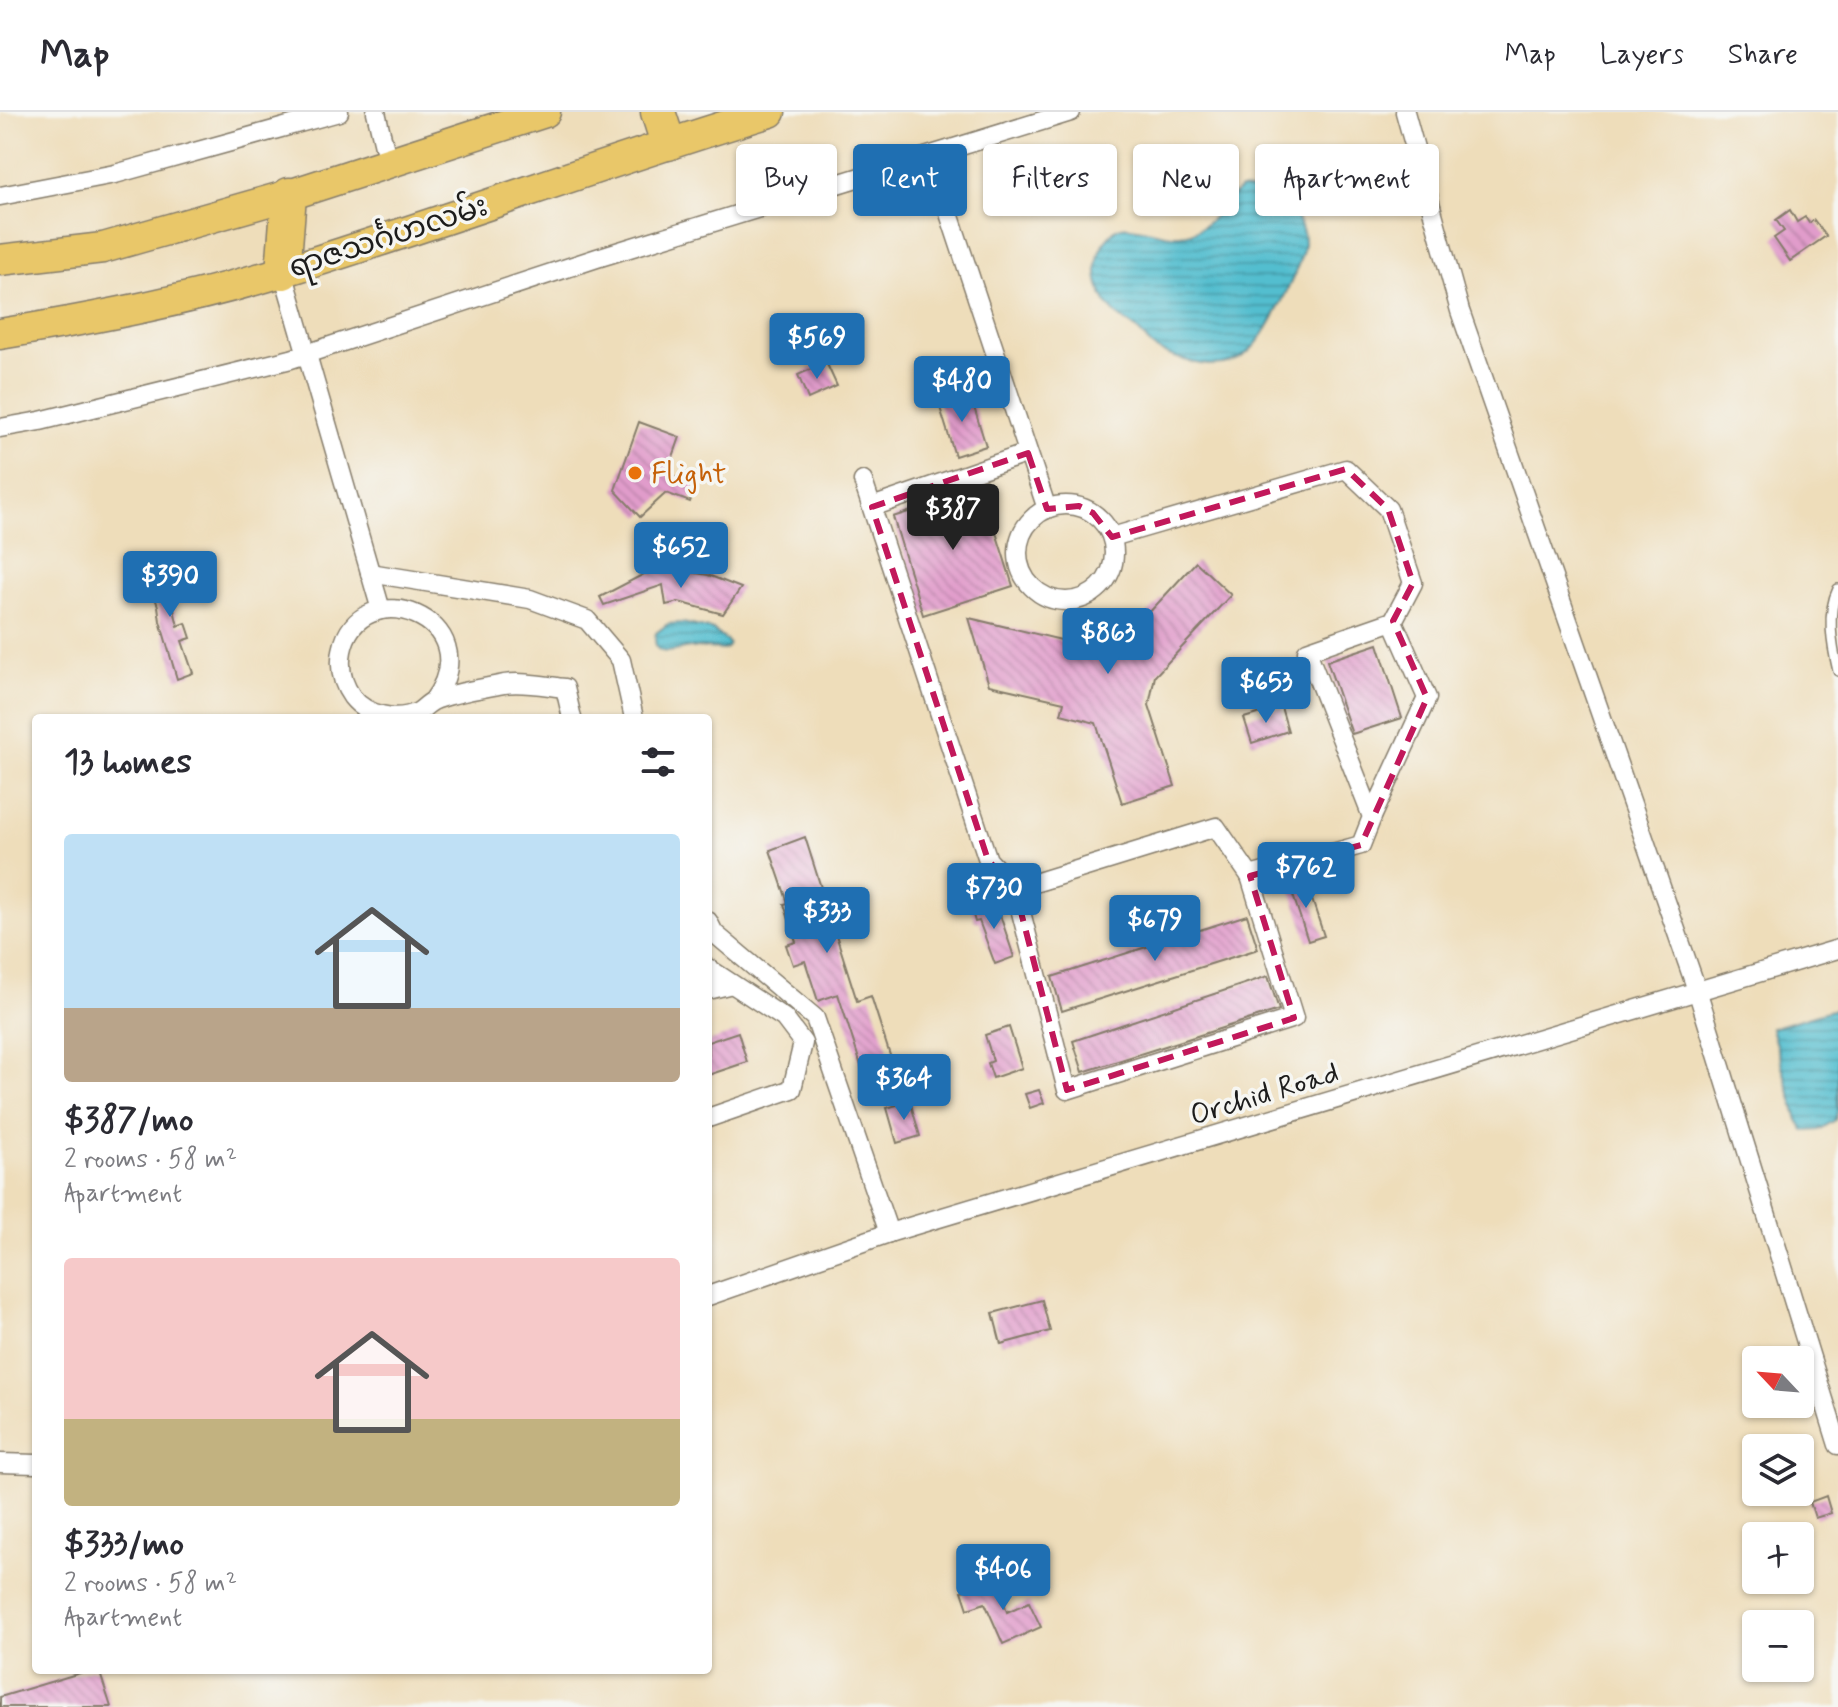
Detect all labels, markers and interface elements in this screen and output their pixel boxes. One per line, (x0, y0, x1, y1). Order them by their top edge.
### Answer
text: Map (40, 31, 110, 80)
text: Map (1505, 37, 1556, 74)
text: Layers (1600, 37, 1684, 74)
text: Share (1728, 37, 1798, 74)
chip: Buy (736, 144, 837, 216)
chip: Rent (853, 144, 967, 216)
chip: Filters (983, 144, 1117, 216)
chip: New (1133, 144, 1239, 216)
chip: Apartment (1255, 144, 1439, 216)
street label: ရာဇသင်္ဂဟလမ်း (283, 183, 494, 292)
pin: $569 (770, 313, 864, 381)
text: $569 (788, 322, 846, 356)
pin: $480 (915, 356, 1009, 424)
text: $480 (932, 365, 992, 399)
place label: Flight (651, 455, 726, 494)
marker: Flight (626, 464, 644, 482)
pin: $387 (906, 484, 1000, 552)
text: $387 (925, 493, 981, 527)
pin: $652 (634, 522, 728, 590)
text: $652 (652, 531, 710, 565)
pin: $390 (123, 551, 217, 619)
text: $390 (141, 560, 199, 594)
pin: $863 (1061, 608, 1155, 676)
text: $863 (1081, 617, 1135, 651)
pin: $653 (1219, 657, 1313, 725)
text: $653 (1239, 666, 1293, 700)
text: 13 homes (64, 740, 192, 785)
icon: filters (636, 740, 680, 784)
pin: $762 (1259, 842, 1353, 910)
text: $762 (1276, 851, 1336, 885)
pin: $730 (947, 863, 1041, 931)
text: $730 (965, 872, 1023, 906)
icon: home (300, 886, 444, 1030)
pin: $333 (780, 887, 874, 955)
pin: $679 (1108, 895, 1202, 963)
text: $333 (803, 896, 851, 930)
text: $679 (1127, 904, 1183, 938)
street label: Orchid Road (1185, 1053, 1344, 1136)
pin: $364 (857, 1054, 951, 1122)
text: $364 (876, 1063, 932, 1097)
text: $387/mo (64, 1098, 193, 1143)
text: 2 rooms · 58 m² (64, 1143, 237, 1177)
text: Apartment (64, 1177, 182, 1211)
icon: home (300, 1310, 444, 1454)
north arrow (1742, 1346, 1814, 1418)
map controls (1742, 1346, 1814, 1682)
button: layers (1742, 1434, 1814, 1506)
text: $333/mo (64, 1522, 184, 1567)
button: + (1742, 1522, 1814, 1594)
pin: $406 (956, 1544, 1050, 1612)
text: $406 (974, 1553, 1032, 1587)
text: 2 rooms · 58 m² (64, 1567, 237, 1601)
text: Apartment (64, 1601, 182, 1635)
button: − (1742, 1610, 1814, 1682)

